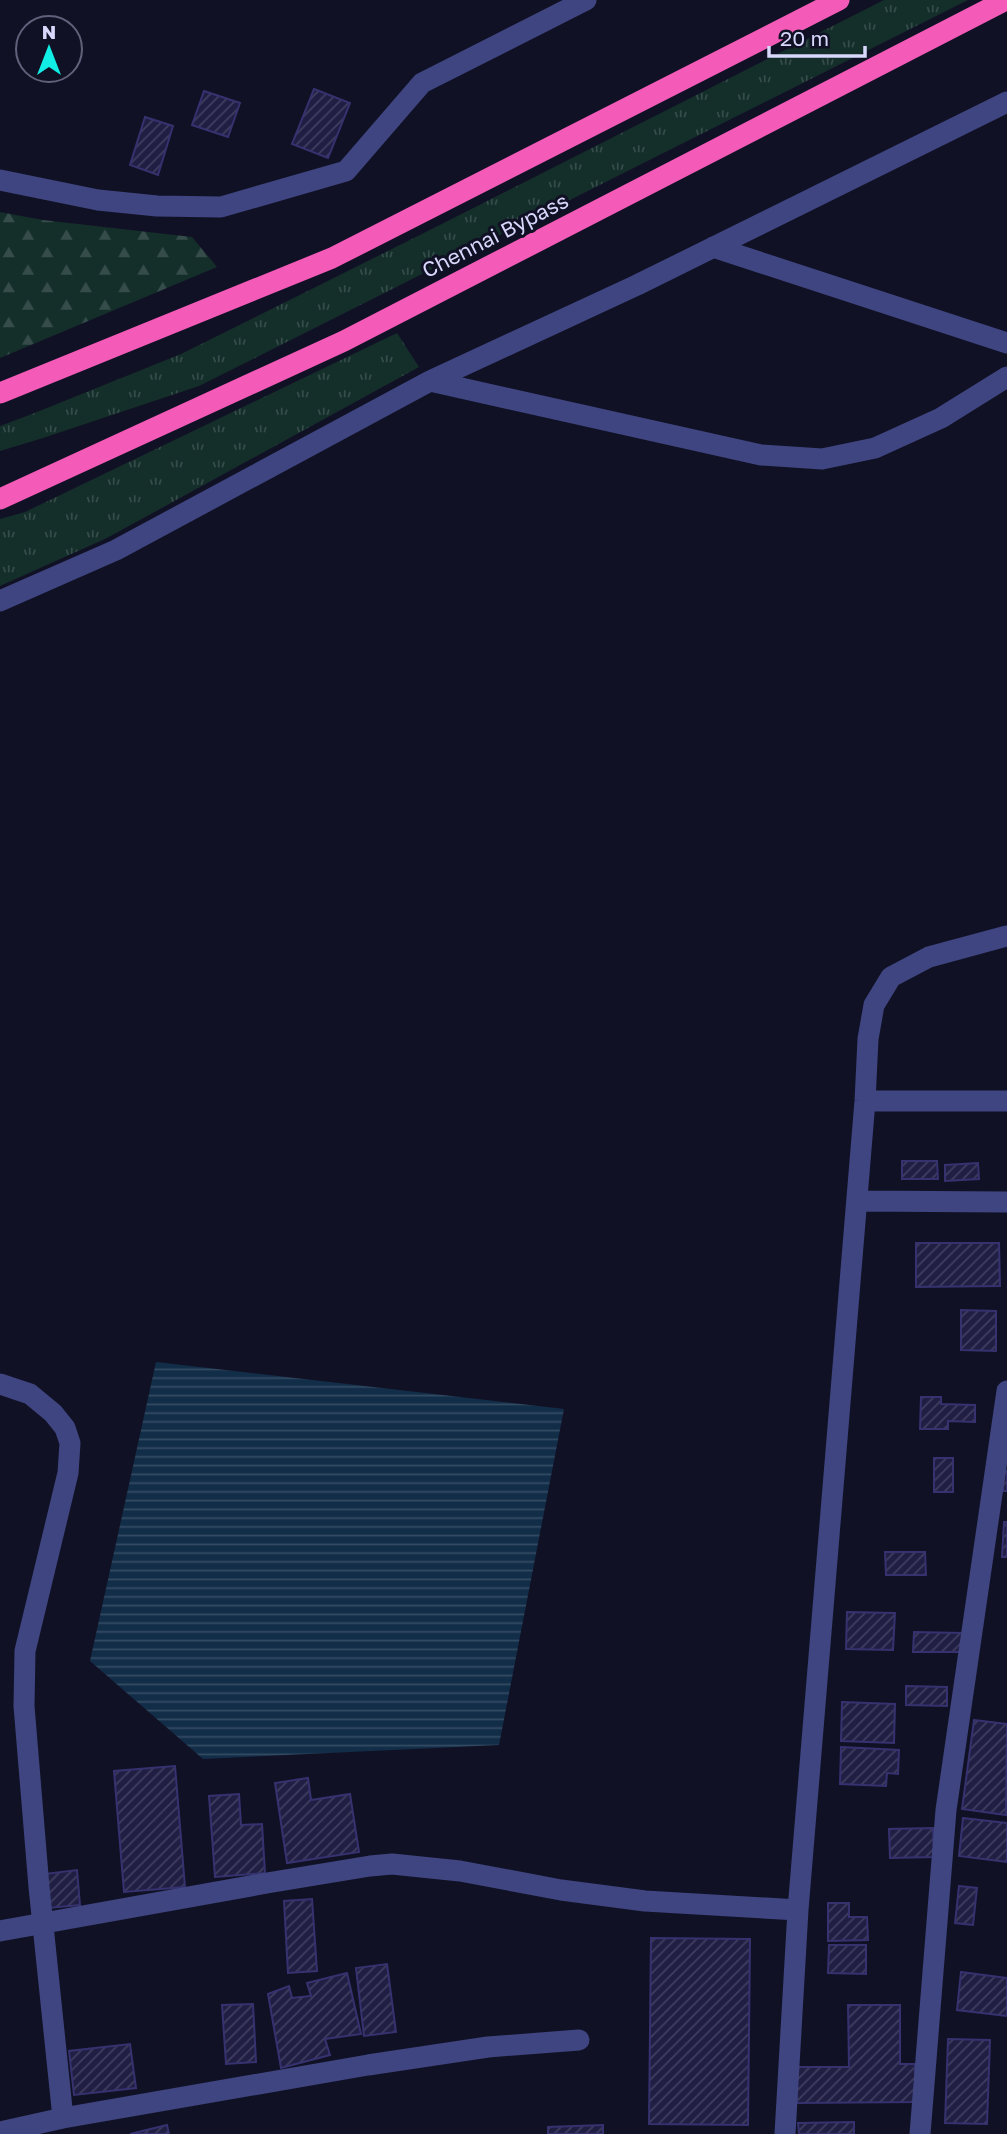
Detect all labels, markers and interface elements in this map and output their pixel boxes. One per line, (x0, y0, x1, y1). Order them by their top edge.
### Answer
north arrow (14, 14, 84, 84)
scale bar (769, 14, 865, 58)
text: N (42, 20, 56, 43)
text: 20 m (780, 25, 829, 51)
street label: Chennai Bypass (418, 187, 572, 283)

